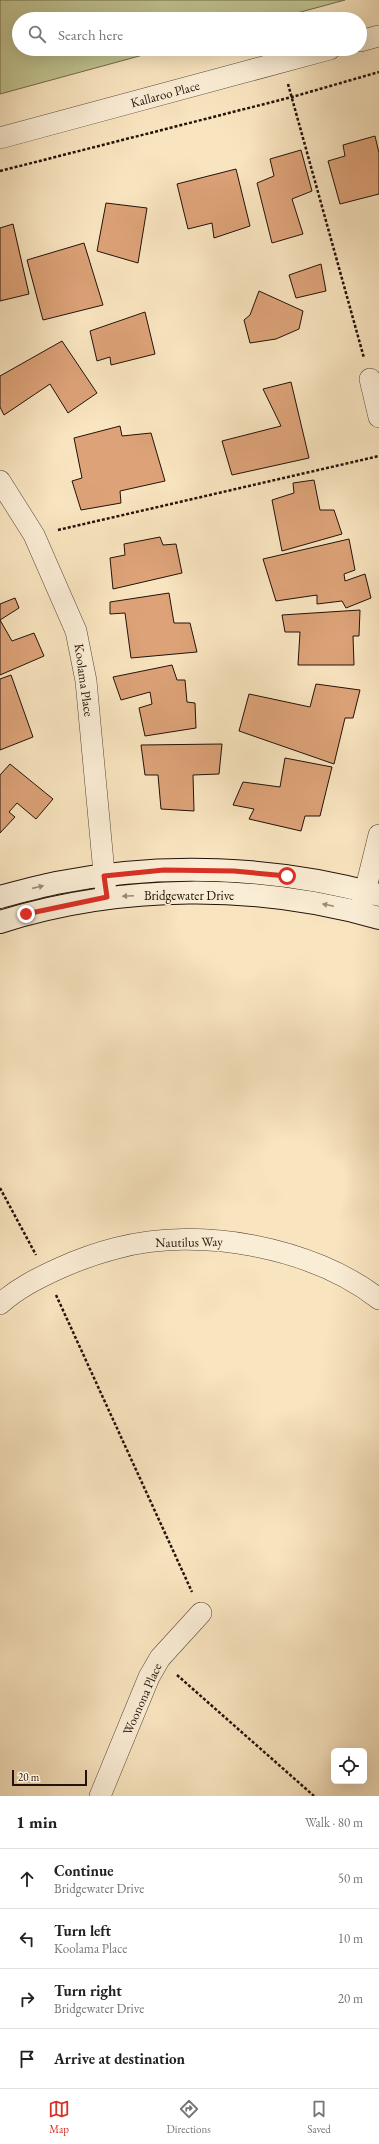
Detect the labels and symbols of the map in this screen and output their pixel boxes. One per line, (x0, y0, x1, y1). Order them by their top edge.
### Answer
street label: Kallaroo Place (129, 77, 201, 111)
street label: Koolama Place (70, 643, 98, 717)
route start (278, 867, 296, 885)
one-way arrow (32, 884, 44, 890)
street label: Bridgewater Drive (144, 887, 234, 904)
one-way arrow (121, 893, 134, 899)
one-way arrow (321, 902, 334, 908)
route end (17, 905, 35, 923)
street label: Nautilus Way (155, 1233, 223, 1251)
street label: Woonona Place (119, 1660, 165, 1738)
scale bar (12, 1768, 87, 1787)

